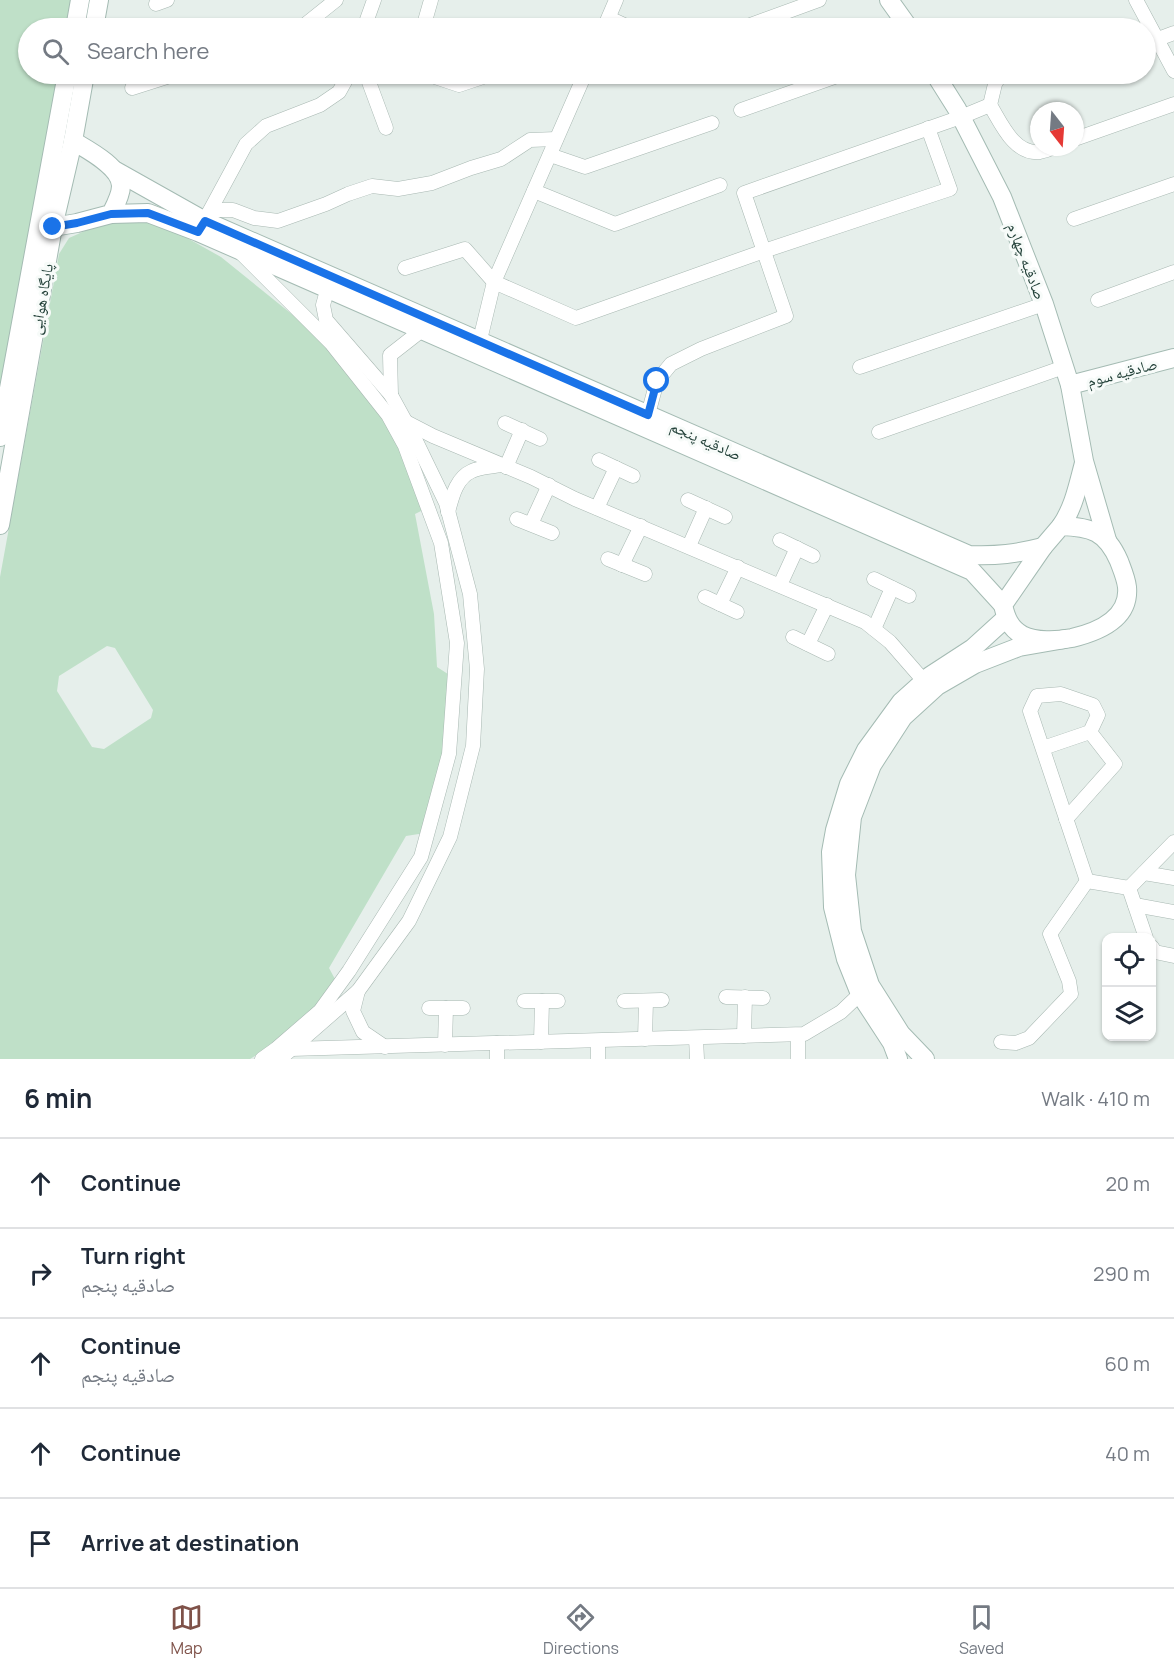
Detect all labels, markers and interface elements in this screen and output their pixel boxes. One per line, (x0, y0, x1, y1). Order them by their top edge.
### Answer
search box (18, 18, 1156, 84)
icon: search (39, 35, 72, 68)
text: Search here (87, 36, 209, 66)
north arrow (1030, 102, 1084, 156)
route end (39, 213, 65, 239)
street label: صادقیه چهارم (1002, 219, 1052, 303)
street label: پایگاه هوایی (24, 261, 58, 336)
street label: صادقیه سوم (1084, 352, 1160, 392)
route start (643, 367, 669, 393)
street label: صادقیه پنجم (667, 415, 745, 465)
map controls (1102, 933, 1156, 1041)
button: locate (1102, 933, 1156, 987)
button: layers (1102, 987, 1156, 1041)
text: 6 min (24, 1080, 92, 1116)
text: Walk · 410 m (1041, 1085, 1150, 1112)
icon: ahead (24, 1167, 57, 1200)
text: Continue (81, 1168, 181, 1198)
text: 20 m (1105, 1170, 1150, 1197)
text: Turn right (81, 1241, 186, 1271)
icon: right (24, 1257, 57, 1290)
text: 290 m (1093, 1260, 1150, 1287)
text: صادقیه پنجم (81, 1271, 175, 1298)
text: Continue (81, 1331, 181, 1361)
icon: ahead (24, 1347, 57, 1380)
text: 60 m (1104, 1350, 1150, 1377)
text: صادقیه پنجم (81, 1361, 175, 1388)
icon: ahead (24, 1437, 57, 1470)
text: Continue (81, 1438, 181, 1468)
text: 40 m (1105, 1440, 1150, 1467)
icon: arrive (24, 1527, 57, 1560)
text: Arrive at destination (81, 1528, 299, 1558)
tab: Map (170, 1601, 203, 1659)
tab: Directions (543, 1601, 619, 1659)
tab: Saved (959, 1601, 1004, 1659)

